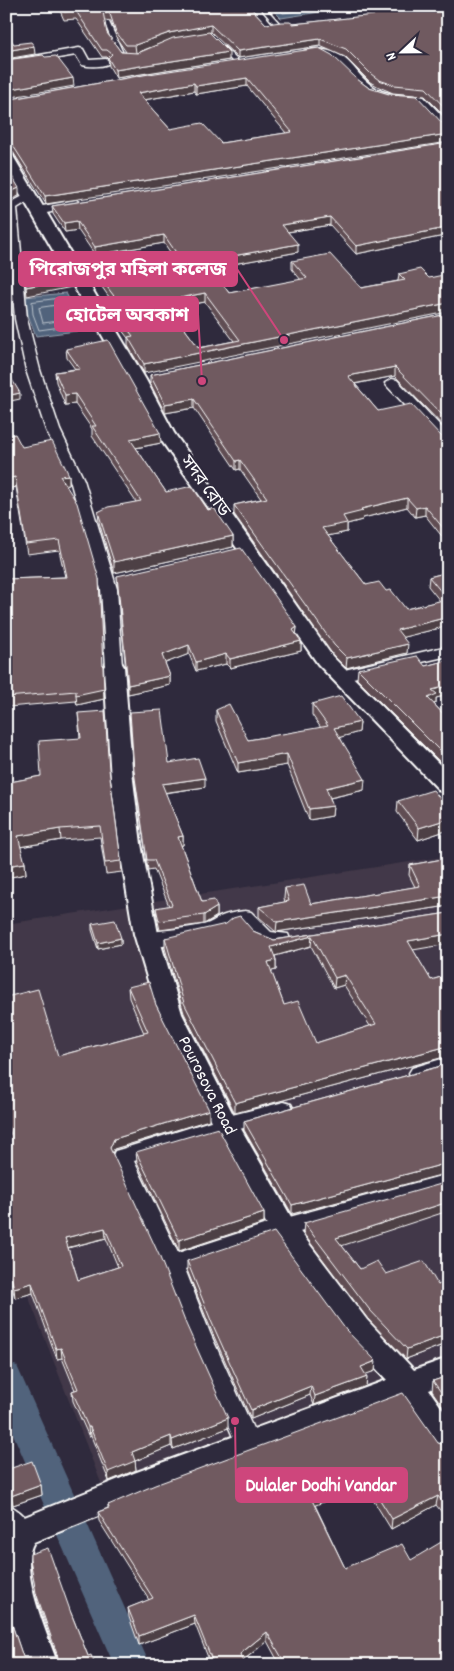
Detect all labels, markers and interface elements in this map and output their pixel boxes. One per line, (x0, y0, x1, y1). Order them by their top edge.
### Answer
north arrow (376, 28, 426, 78)
text: N (381, 49, 402, 63)
callout: পিরোজপুর মহিলা কলেজ (19, 252, 237, 286)
text: পিরোজপুর মহিলা কলেজ (28, 258, 227, 285)
callout: হোটেল অবকাশ (55, 297, 198, 331)
text: হোটেল অবকাশ (65, 304, 189, 331)
street label: সদর রোড (172, 450, 235, 523)
street label: Pourosova Road (170, 1032, 242, 1140)
callout: Dulaler Dodhi Vandar (236, 1468, 407, 1502)
text: Dulaler Dodhi Vandar (245, 1474, 398, 1501)

